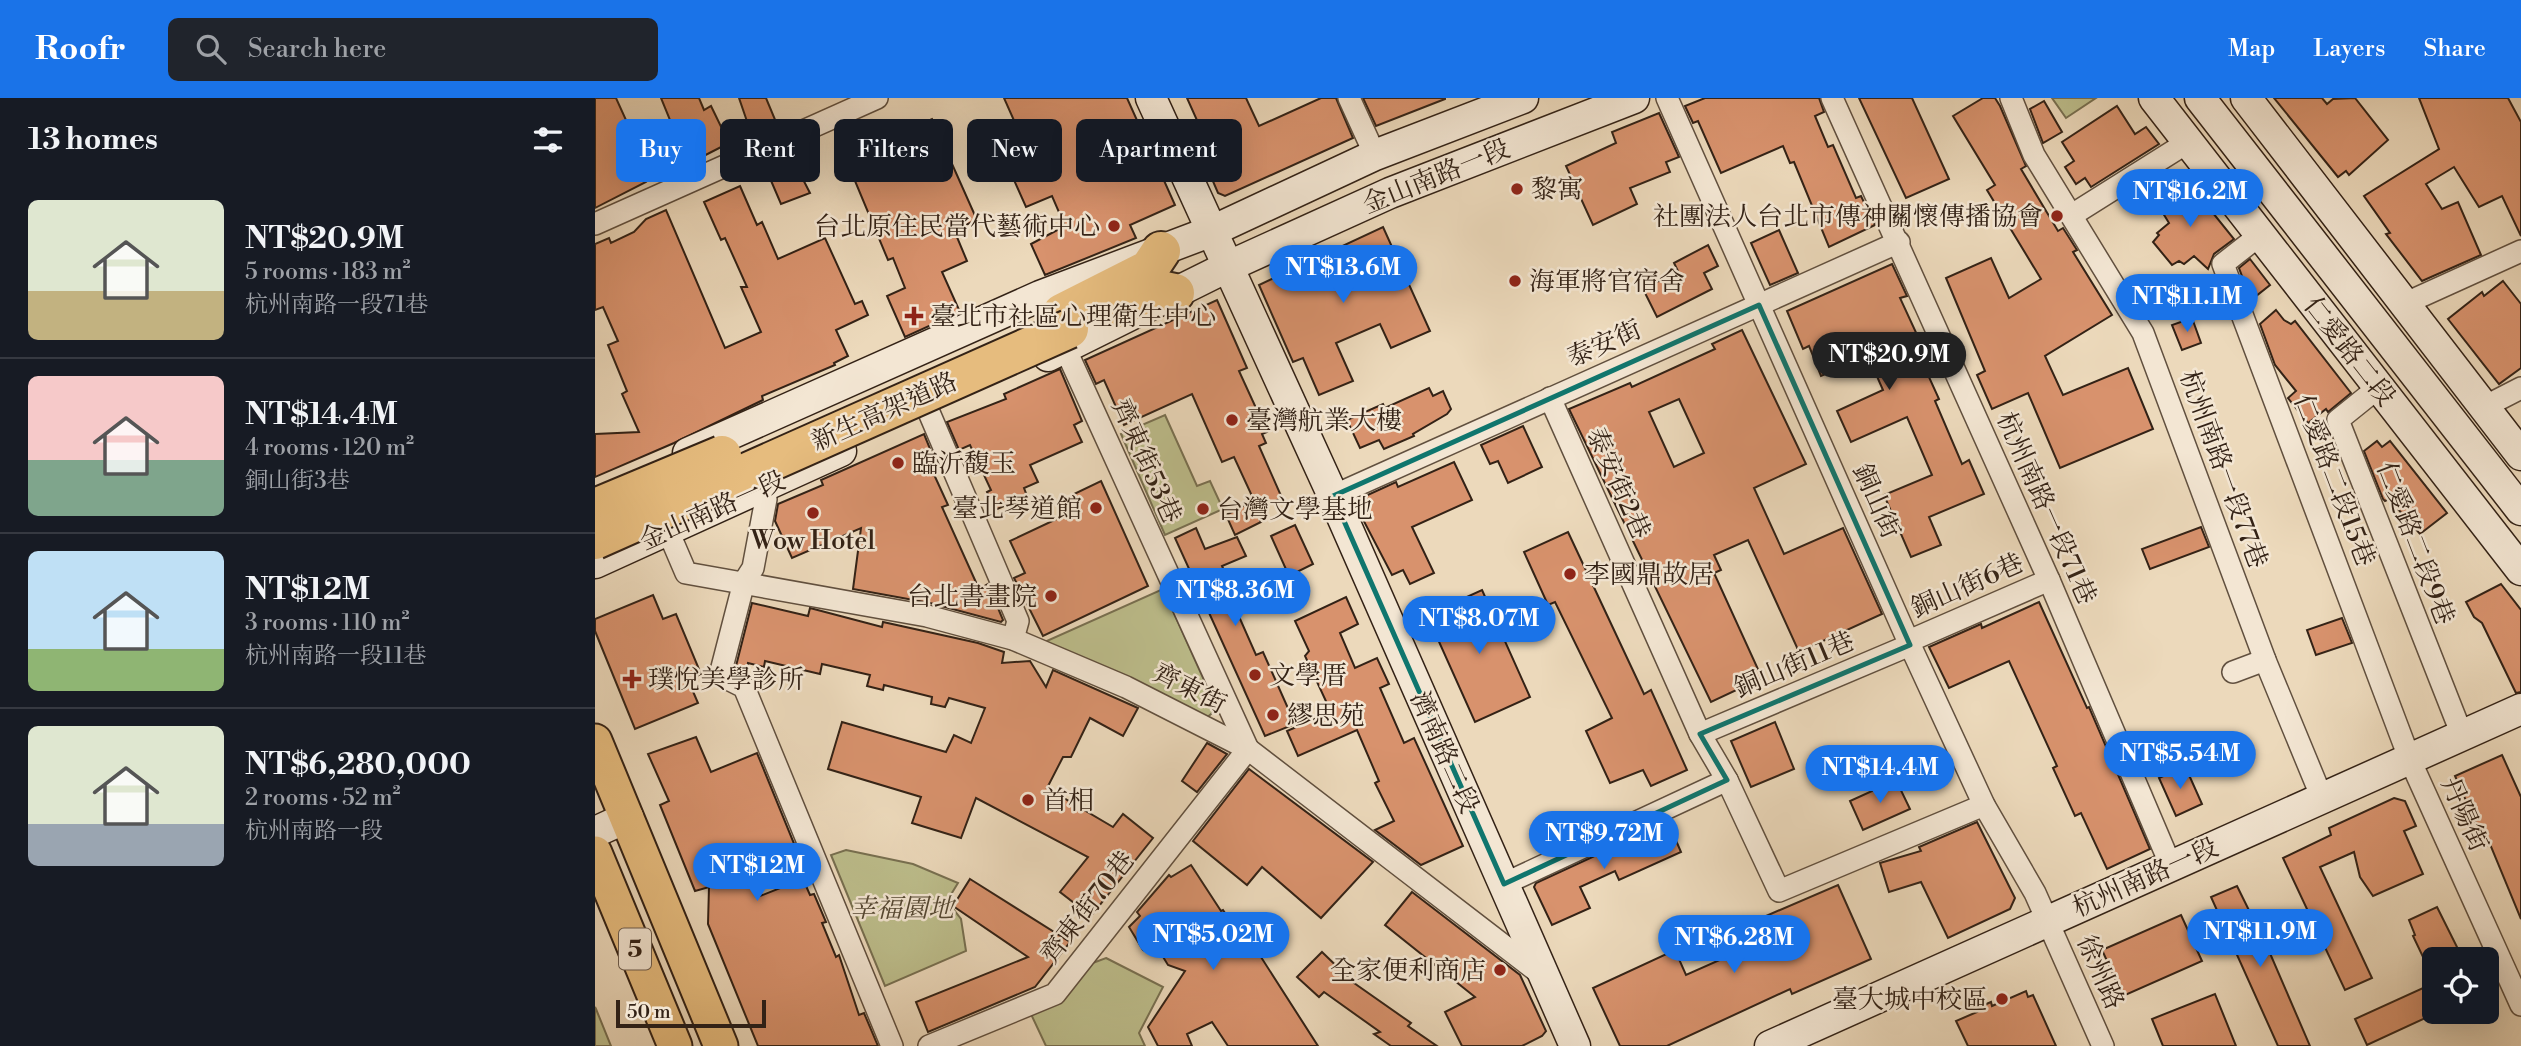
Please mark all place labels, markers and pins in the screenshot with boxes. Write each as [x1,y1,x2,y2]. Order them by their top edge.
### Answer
pin: NT$16.2M [2118,170,2262,229]
place label: 黎寓 [1531,174,1583,206]
marker: 黎寓 [1509,181,1525,197]
place label: 社團法人台北市傳神關懷傳播協會 [1653,201,2043,233]
marker: 社團法人台北市傳神關懷傳播協會 [2049,208,2065,224]
place label: 台北原住民當代藝術中心 [814,211,1100,243]
marker: 台北原住民當代藝術中心 [1106,218,1122,234]
pin: NT$13.6M [1271,246,1415,305]
place label: 海軍將官宿舍 [1529,266,1685,298]
marker: 海軍將官宿舍 [1507,273,1523,289]
pin: NT$11.1M [2115,274,2259,334]
place label: 臺北市社區心理衛生中心 [930,301,1216,333]
marker: 臺北市社區心理衛生中心 [904,306,924,326]
pin: NT$20.9M [1817,332,1961,392]
place label: 臺灣航業大樓 [1246,405,1402,437]
marker: 臺灣航業大樓 [1224,412,1240,428]
place label: 臨沂馥玉 [912,448,1016,480]
marker: 臨沂馥玉 [890,455,906,471]
place label: 臺北琴道館 [952,493,1082,525]
place label: 台灣文學基地 [1217,494,1373,526]
marker: 臺北琴道館 [1088,500,1104,516]
marker: 台灣文學基地 [1195,501,1211,517]
marker: Wow Hotel [805,505,821,521]
place label: Wow Hotel [750,525,875,557]
place label: 李國鼎故居 [1584,559,1714,591]
marker: 李國鼎故居 [1562,566,1578,582]
pin: NT$8.36M [1163,568,1307,628]
place label: 台北書畫院 [907,581,1037,613]
marker: 台北書畫院 [1043,588,1059,604]
pin: NT$8.07M [1407,596,1551,656]
place label: 文學厝 [1269,660,1347,692]
place label: 璞悅美學診所 [648,664,804,696]
marker: 文學厝 [1247,667,1263,683]
marker: 璞悅美學診所 [622,669,642,689]
place label: 繆思苑 [1287,700,1365,732]
marker: 繆思苑 [1265,707,1281,723]
pin: NT$5.54M [2108,732,2252,791]
pin: NT$14.4M [1808,746,1952,805]
place label: 首相 [1042,785,1094,817]
marker: 首相 [1020,792,1036,808]
pin: NT$9.72M [1532,812,1676,871]
pin: NT$12M [700,844,814,903]
pin: NT$11.9M [2188,910,2332,969]
pin: NT$5.02M [1141,912,1285,972]
pin: NT$6.28M [1662,916,1806,975]
place label: 全家便利商店 [1330,955,1486,987]
marker: 全家便利商店 [1492,962,1508,978]
place label: 臺大城中校區 [1832,984,1988,1016]
marker: 臺大城中校區 [1994,991,2010,1007]

